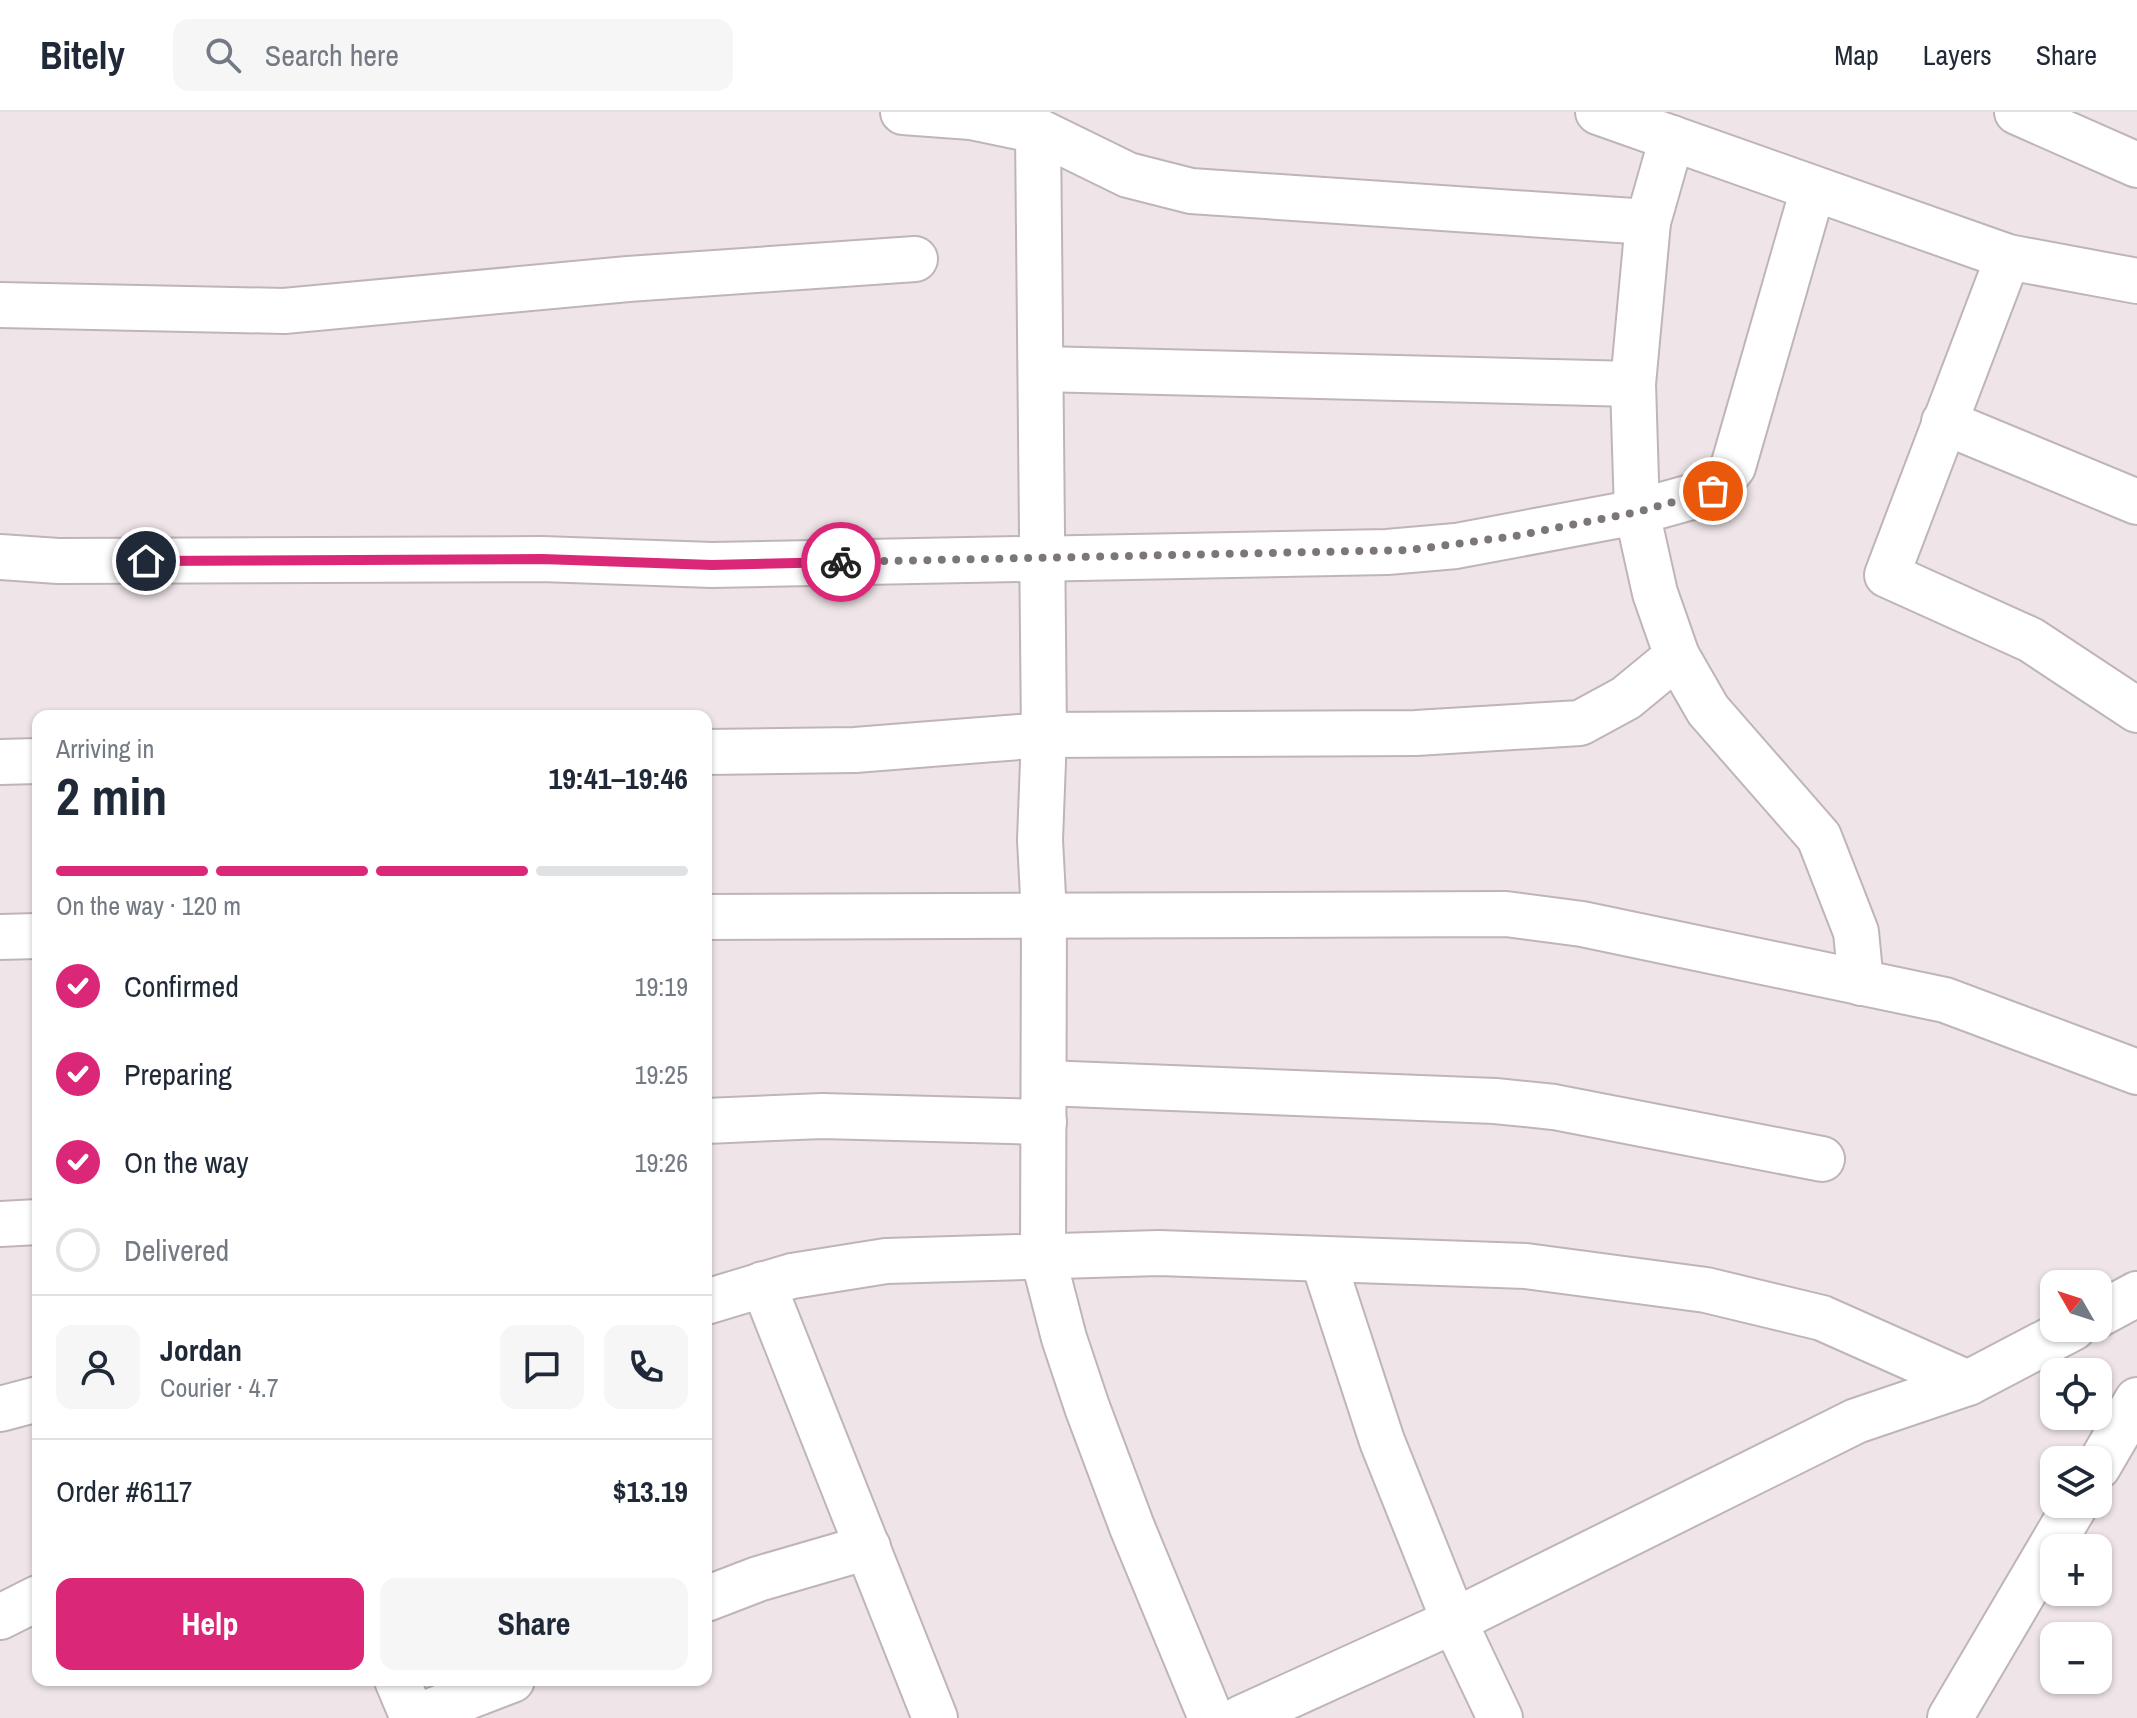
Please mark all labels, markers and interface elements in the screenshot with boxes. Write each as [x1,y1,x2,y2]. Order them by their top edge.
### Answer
search box [173,19,733,91]
text: Bitely [40,30,125,81]
icon: search [201,33,245,77]
text: Search here [265,35,399,75]
text: Map [1834,36,1879,74]
text: Layers [1923,36,1992,74]
text: Share [2036,36,2097,74]
pin [1679,457,1747,525]
icon: bag [1691,469,1735,513]
courier [801,522,881,602]
pin [112,527,180,595]
icon: home [124,539,168,583]
icon: bike [819,540,863,584]
text: Arriving in [56,731,154,766]
text: 19:41–19:46 [549,758,688,798]
text: 2 min [56,761,167,831]
text: On the way · 120 m [56,888,241,923]
icon: check [56,964,100,1008]
text: Confirmed [124,966,239,1006]
text: 19:19 [635,969,688,1004]
icon: check [56,1052,100,1096]
text: Preparing [124,1054,232,1094]
text: 19:25 [635,1057,688,1092]
icon: check [56,1140,100,1184]
text: On the way [124,1142,248,1182]
text: 19:26 [635,1145,688,1180]
text: Delivered [124,1230,229,1270]
north arrow [2040,1270,2112,1342]
map controls [2040,1270,2112,1694]
button: person [56,1325,140,1409]
button: chat [500,1325,584,1409]
button: phone [604,1325,688,1409]
text: Jordan [160,1330,242,1370]
button: locate [2040,1358,2112,1430]
text: Courier · 4.7 [160,1370,279,1405]
button: layers [2040,1446,2112,1518]
text: Order #6117 [56,1471,192,1511]
text: $13.19 [613,1471,688,1511]
button: + [2040,1534,2112,1606]
button: Help [56,1578,364,1670]
button: Share [380,1578,688,1670]
button: − [2040,1622,2112,1694]

